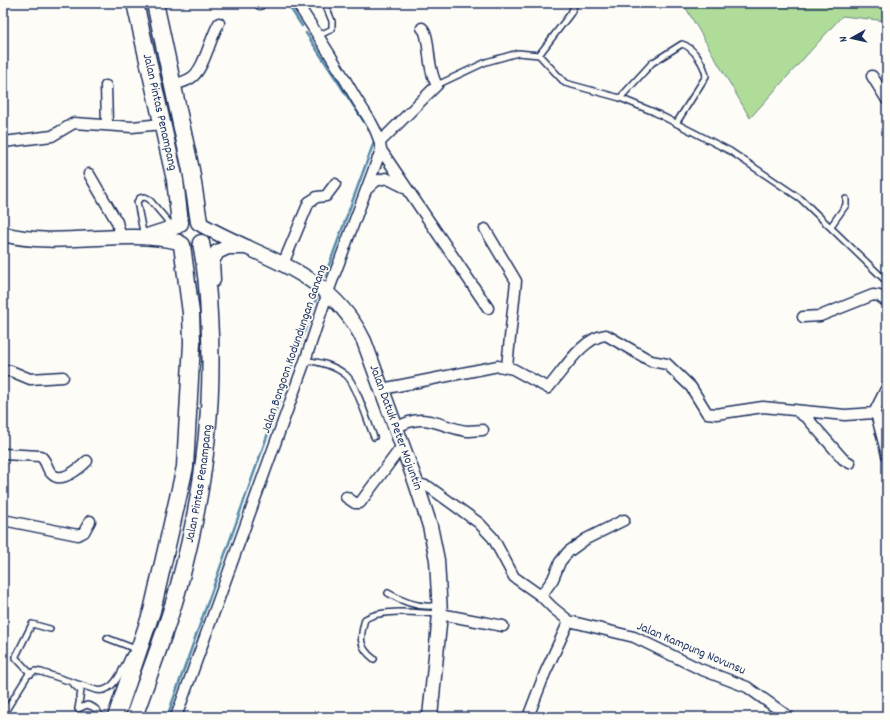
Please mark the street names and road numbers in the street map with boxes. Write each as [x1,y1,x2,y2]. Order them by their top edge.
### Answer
street label: Jalan Pintas Penampang [137,52,182,173]
street label: Jalan Bongoon Kodundungan Ganang [257,262,333,436]
street label: Jalan Datuk Peter Mojuntin [364,362,427,493]
street label: Jalan Pintas Penampang [180,424,217,545]
street label: Jalan Kampung Novunsu [634,617,748,681]

